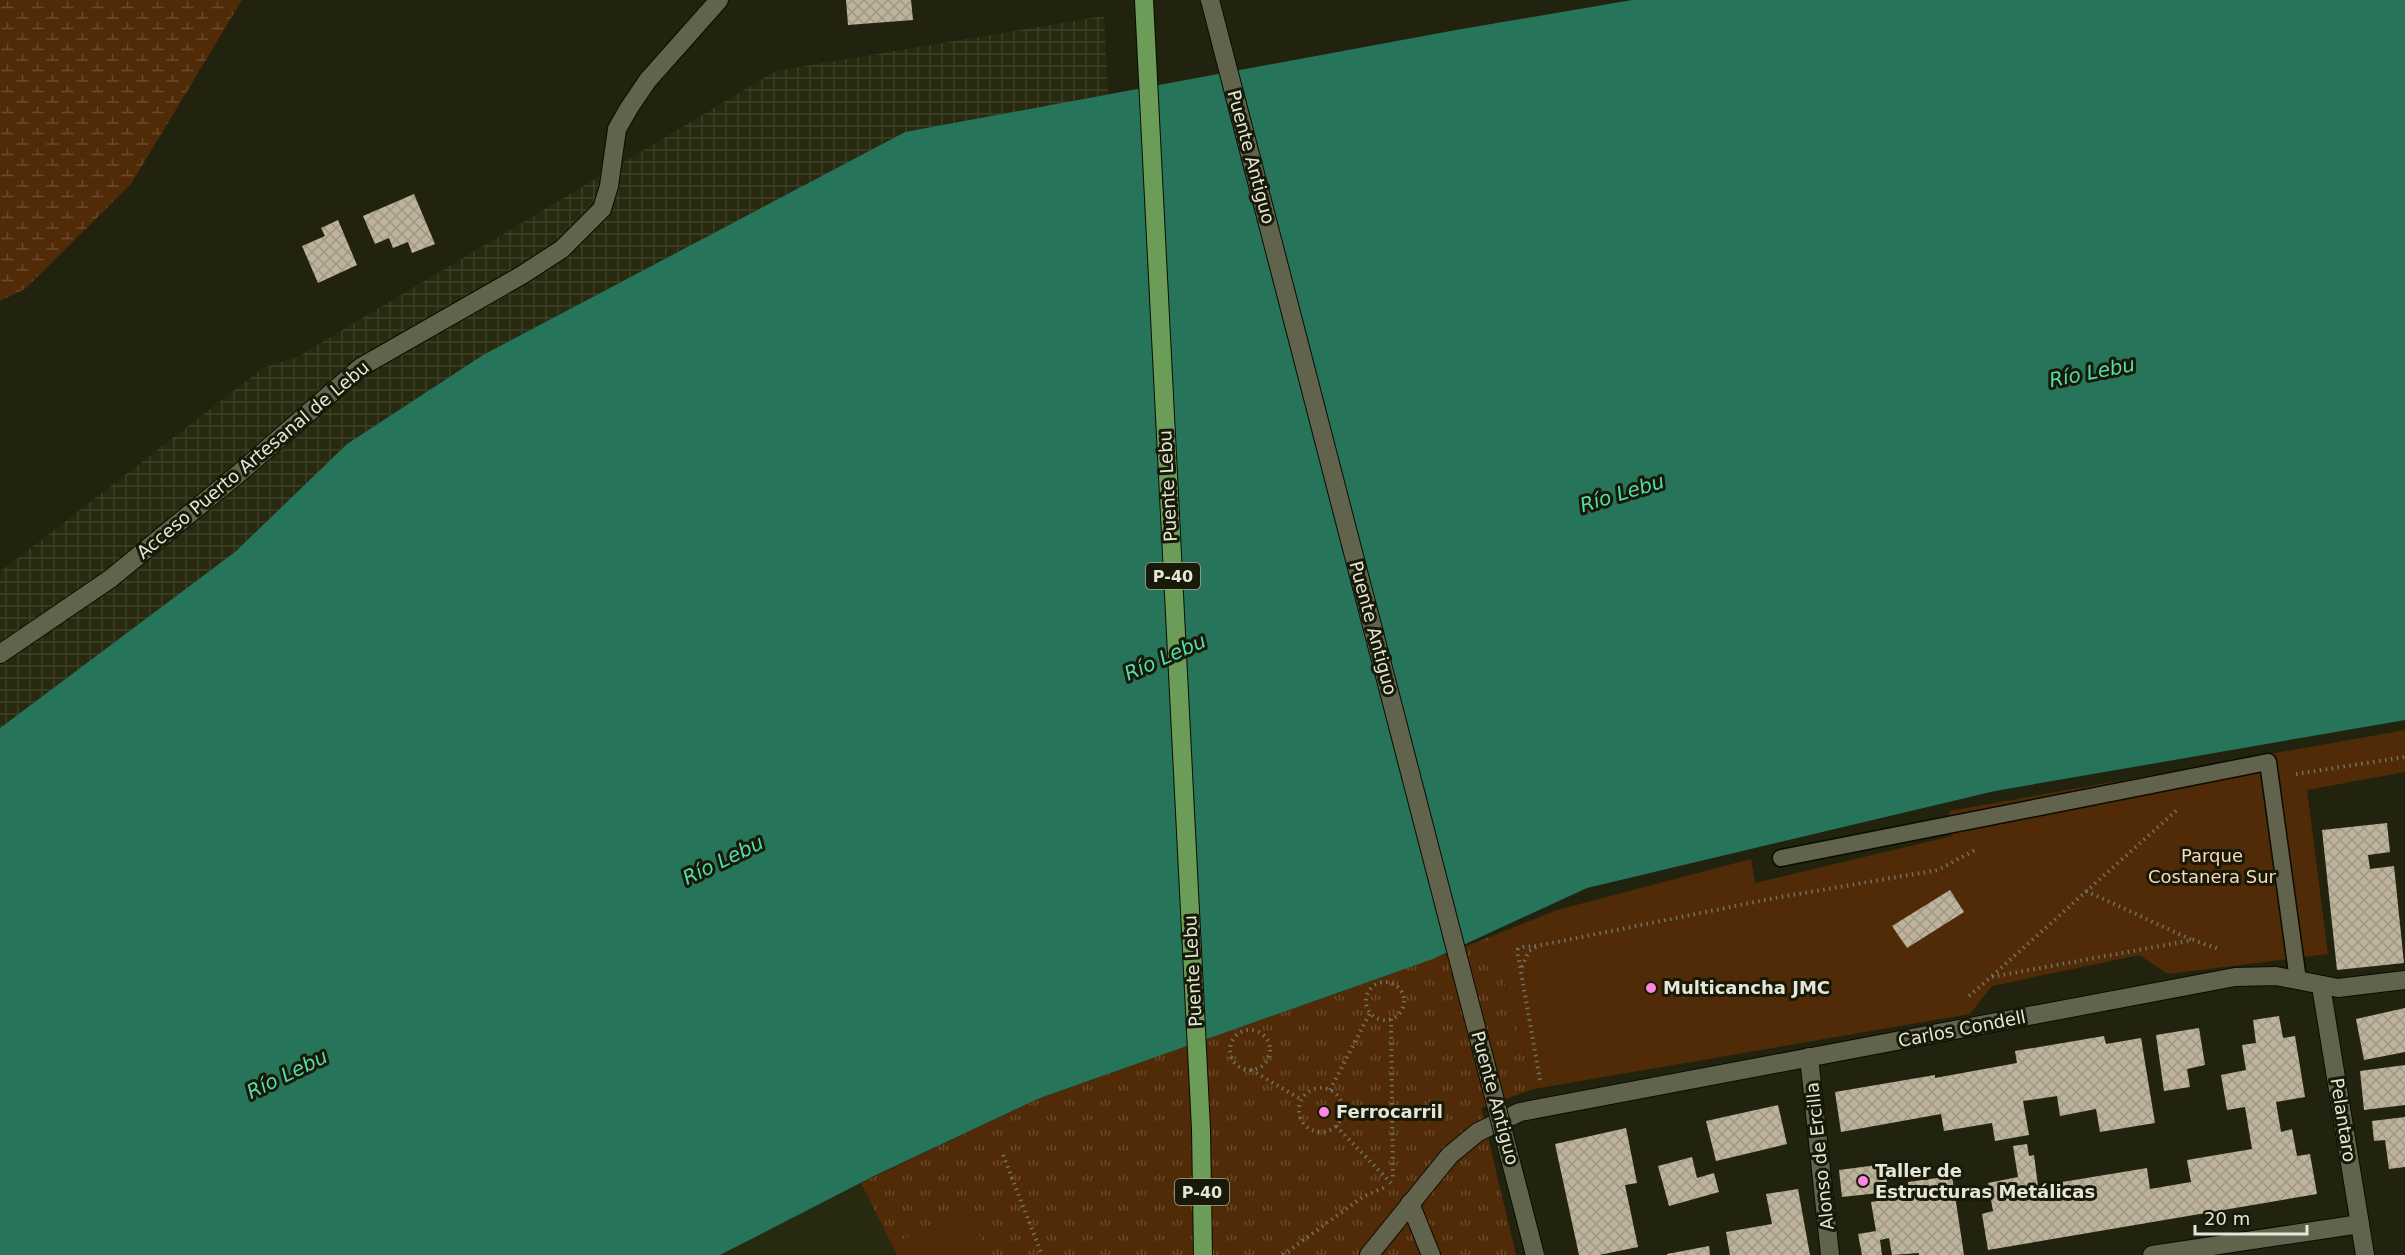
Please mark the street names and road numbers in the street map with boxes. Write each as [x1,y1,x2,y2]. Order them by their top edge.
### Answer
street label: Puente Antiguo [1223,88,1279,226]
street label: Acceso Puerto Artesanal de Lebu [132,356,373,563]
street label: Puente Lebu [1154,430,1181,542]
street label: Puente Antiguo [1345,559,1401,697]
road number: P-40 [1146,563,1200,589]
street label: Puente Lebu [1179,915,1206,1027]
street label: Carlos Condell [1896,1006,2028,1051]
street label: Puente Antiguo [1467,1029,1523,1167]
street label: Pelantaro [2326,1076,2361,1163]
street label: Alonso de Ercilla [1801,1081,1838,1231]
road number: P-40 [1175,1179,1229,1205]

